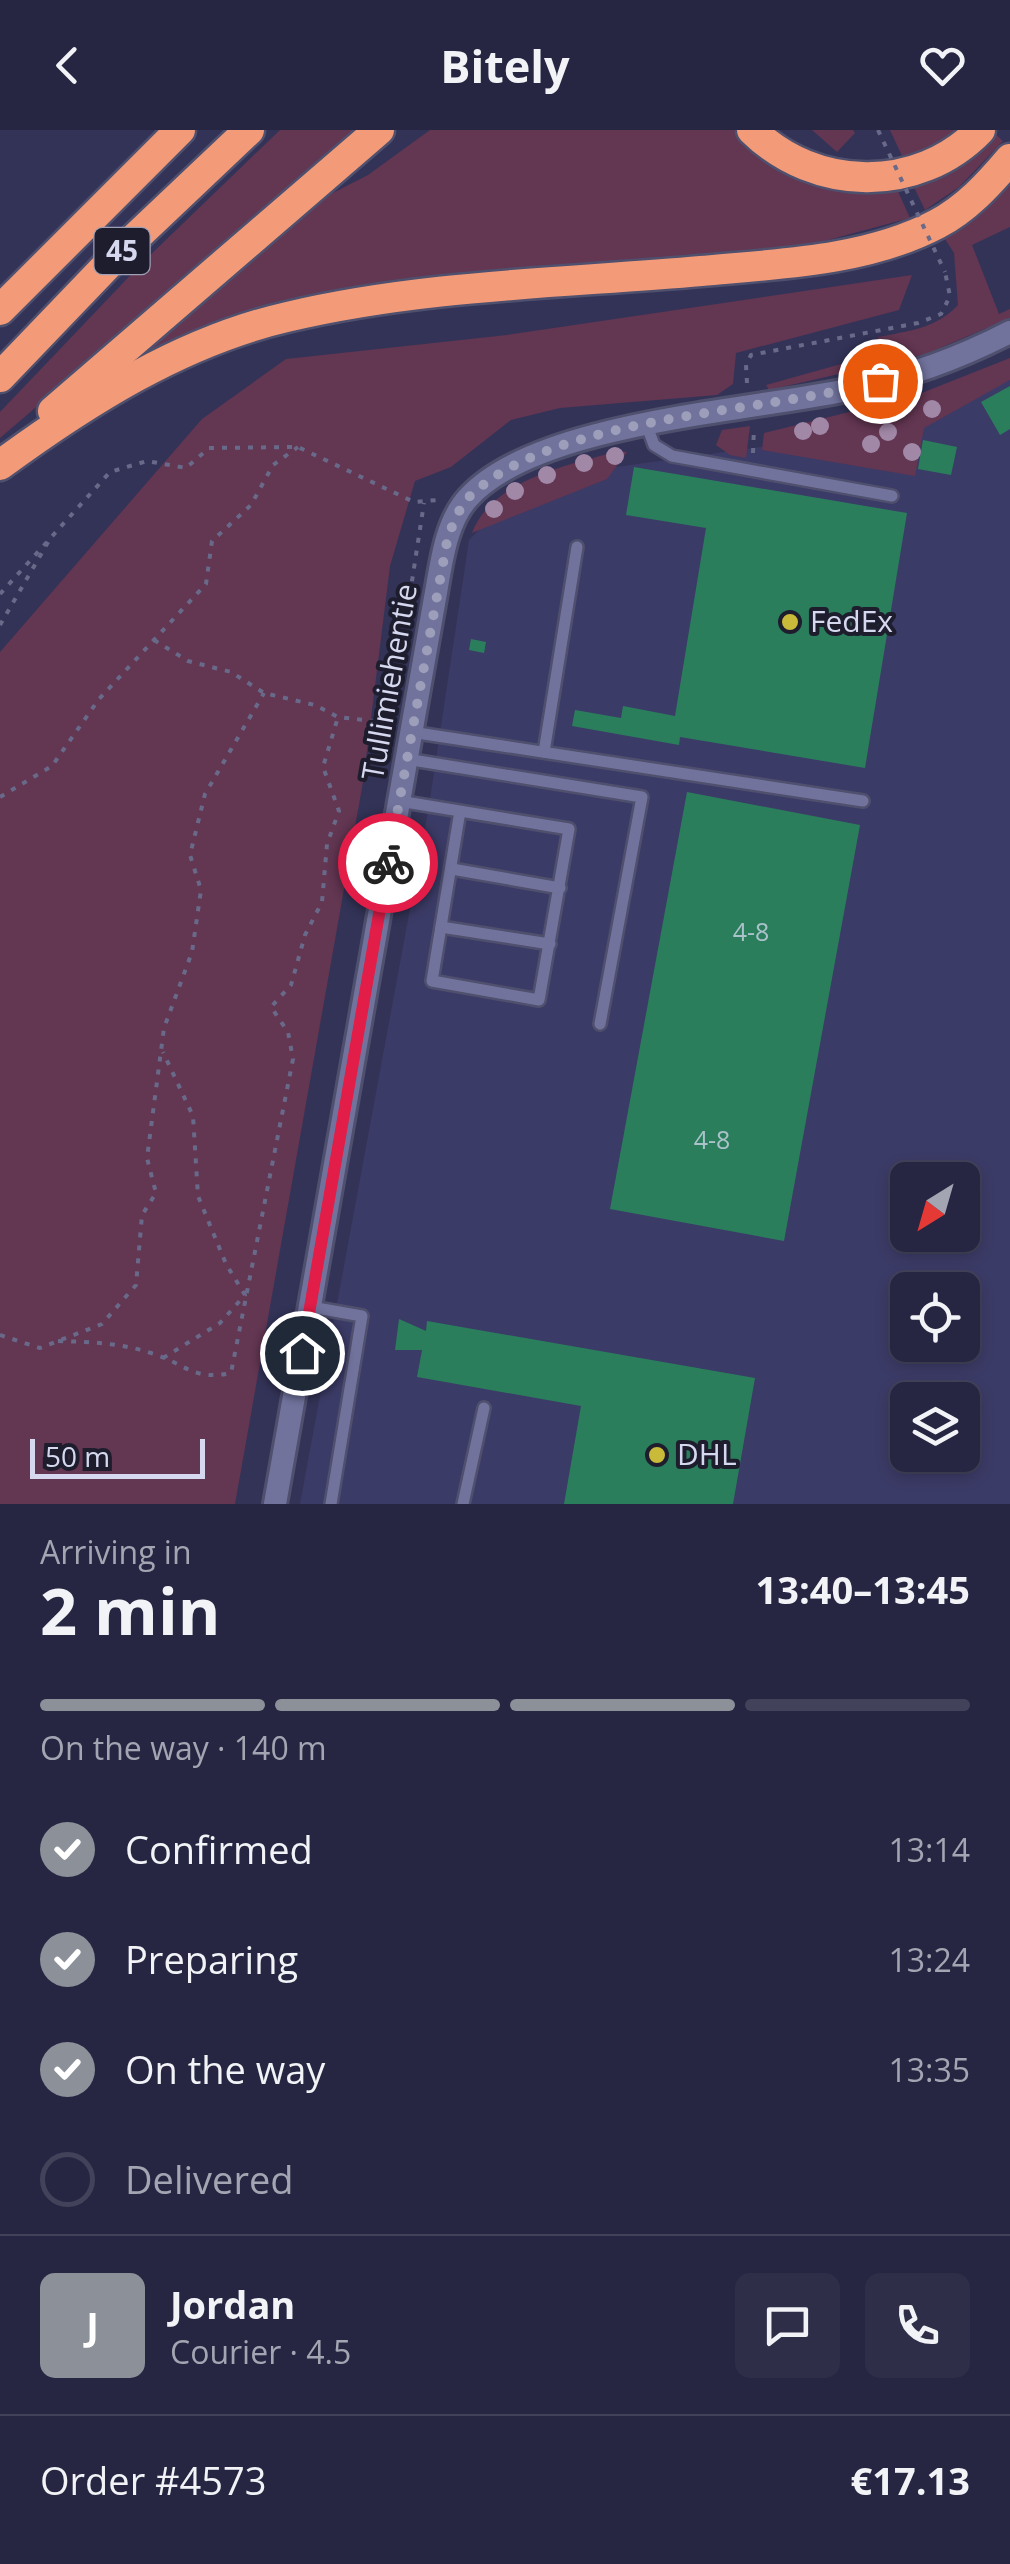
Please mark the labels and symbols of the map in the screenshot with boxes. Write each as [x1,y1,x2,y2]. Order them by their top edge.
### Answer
road number: 45 [94,228,150,274]
pin [838,339,923,424]
street label: Tullimiehentie [351,580,426,783]
place label: FedEx [810,600,893,641]
marker: FedEx [779,611,801,633]
courier [338,813,438,913]
house number: 4-8 [733,914,769,948]
house number: 4-8 [694,1122,730,1156]
north arrow [890,1162,980,1252]
pin [260,1311,345,1396]
place label: DHL [677,1433,737,1474]
scale bar [30,1434,205,1478]
marker: DHL [646,1444,668,1466]

